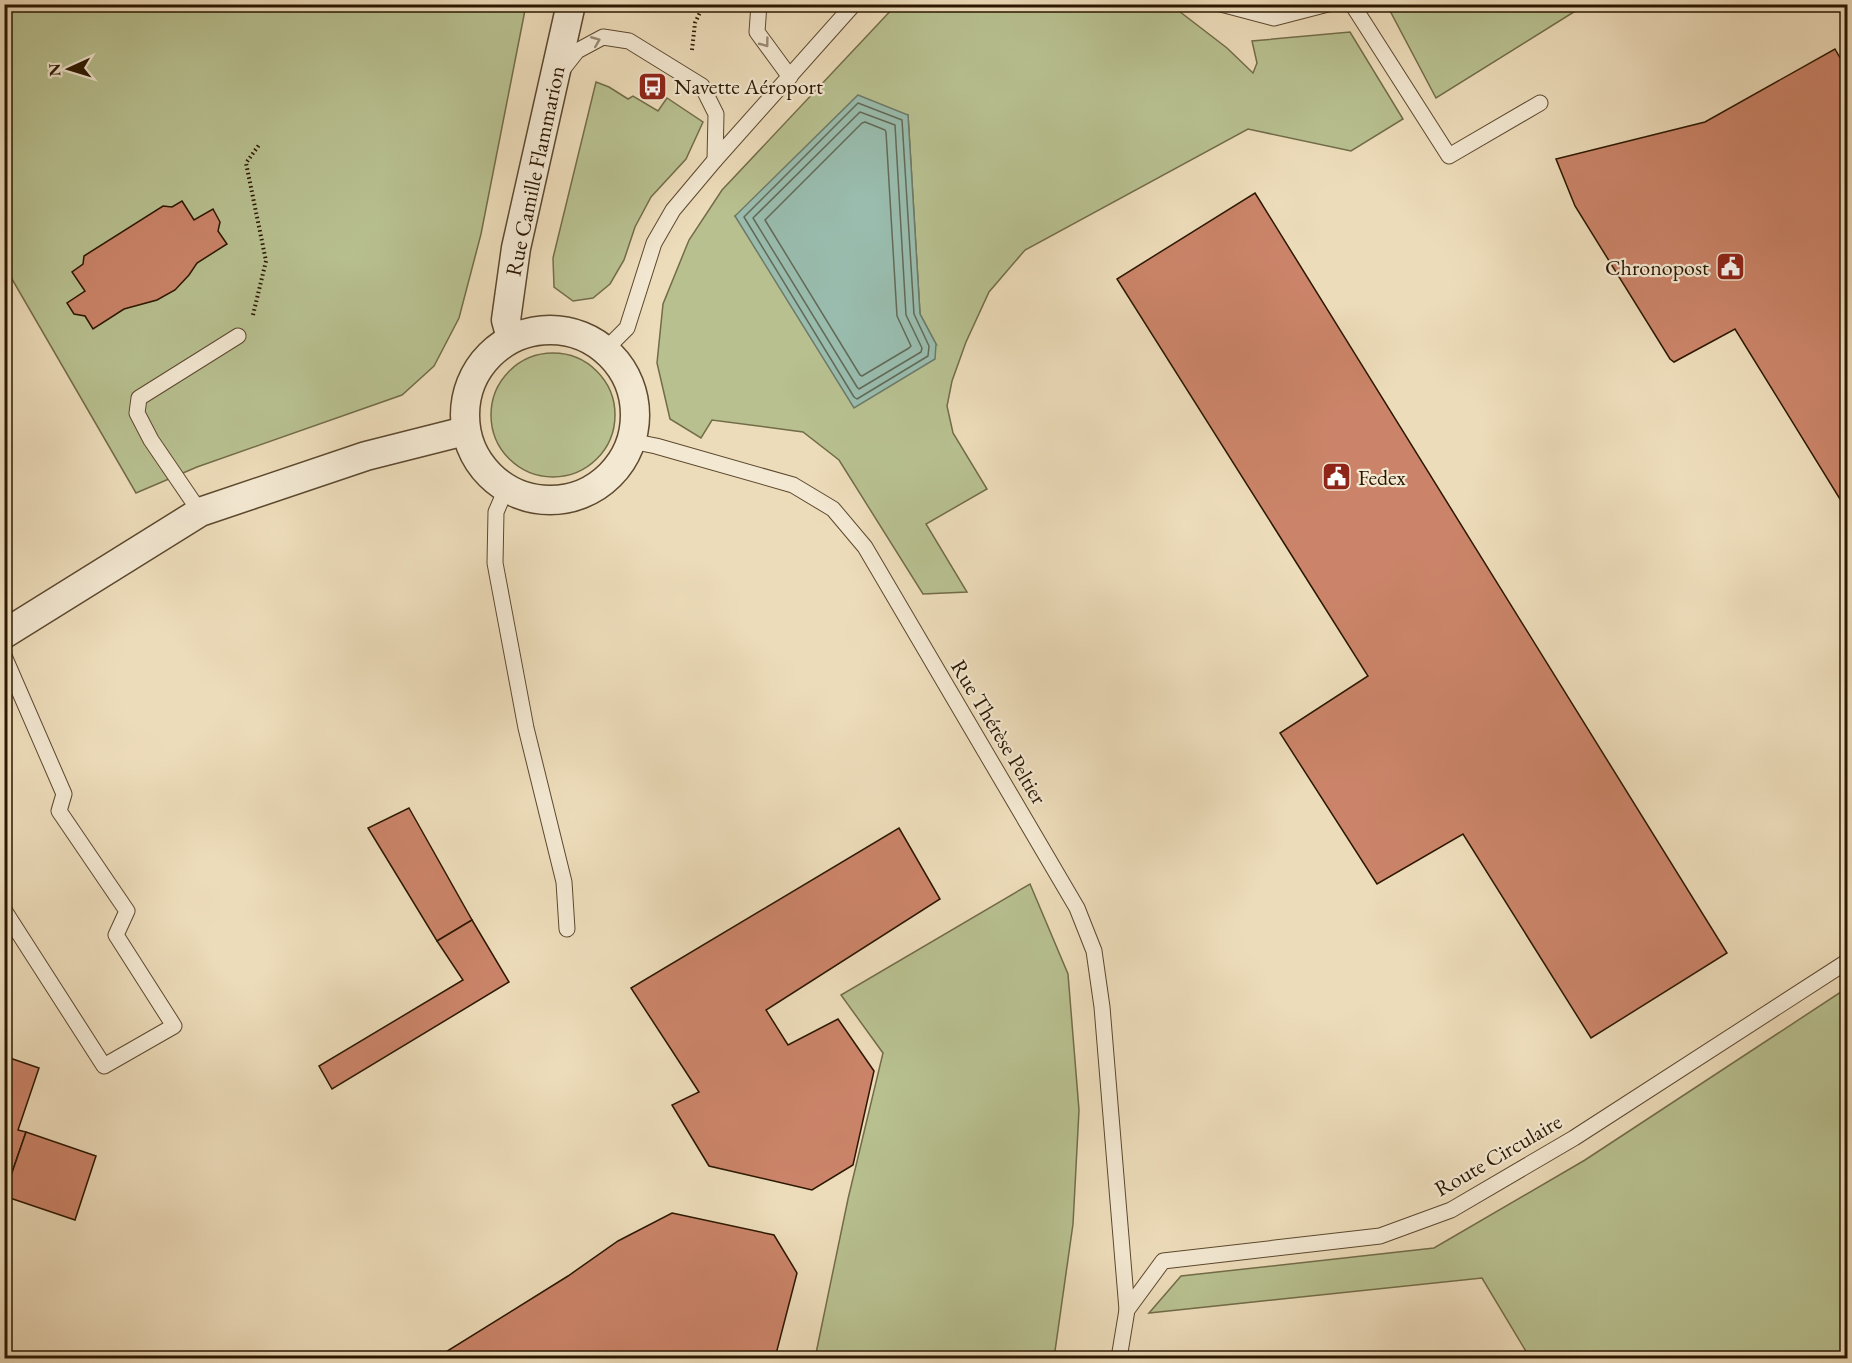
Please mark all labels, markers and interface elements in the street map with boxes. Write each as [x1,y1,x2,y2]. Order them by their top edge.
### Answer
one-way arrow [590,36,601,48]
one-way arrow [758,37,769,48]
north arrow [39,39,99,99]
text: N [44,63,65,77]
street label: Rue Camille Flammarion [499,63,572,279]
bus stop icon: Navette Aéroport [637,70,669,102]
place label: Navette Aéroport [674,72,823,101]
public building icon: Chronopost [1714,251,1746,283]
place label: Chronopost [1605,253,1709,282]
public building icon: Fedex [1321,461,1353,493]
place label: Fedex [1358,463,1406,492]
street label: Rue Thérèse Peltier [944,654,1054,810]
street label: Route Circulaire [1429,1107,1567,1203]

